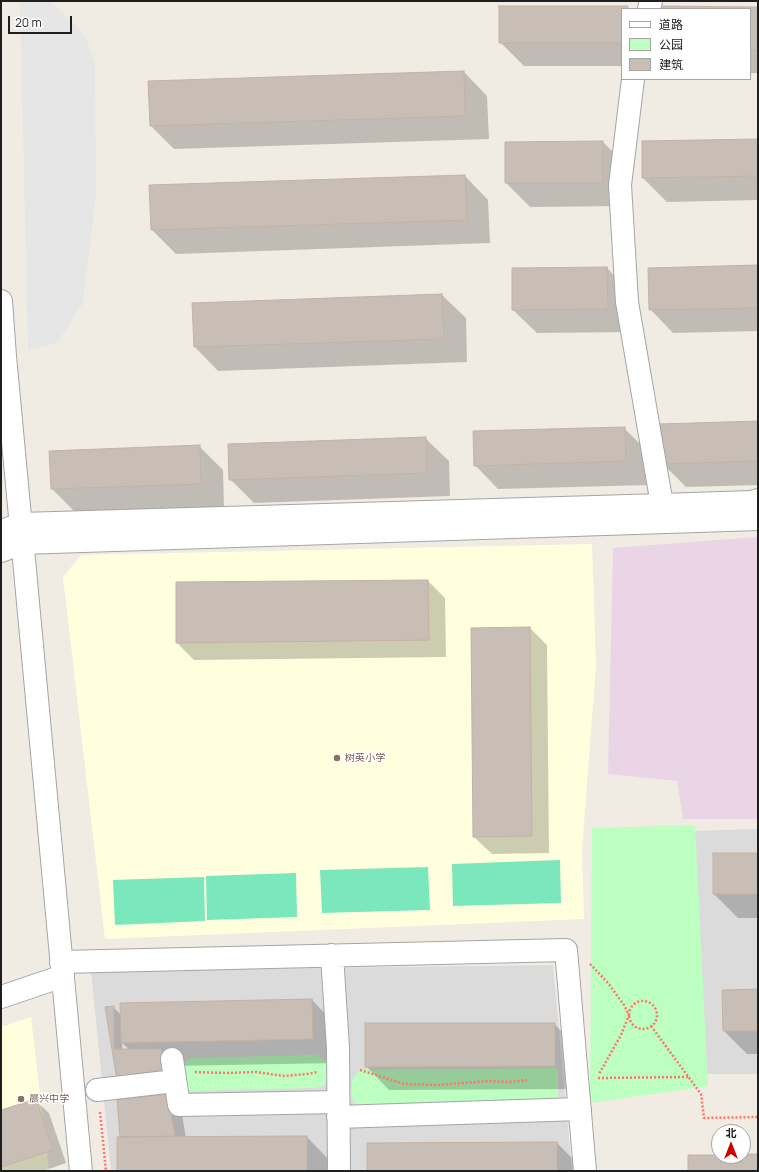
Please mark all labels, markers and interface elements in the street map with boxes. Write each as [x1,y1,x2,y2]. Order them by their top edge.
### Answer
scale bar [10,8,74,34]
legend [621,8,751,80]
text: 20 m [15,14,42,31]
text: 道路 [659,16,683,33]
text: 公园 [659,36,683,53]
text: 建筑 [659,56,683,73]
place label: 树英小学 [345,752,385,764]
marker: 树英小学 [332,753,342,763]
place label: 晨兴中学 [29,1093,69,1105]
marker: 晨兴中学 [16,1094,26,1104]
north arrow [711,1124,751,1164]
text: 北 [726,1125,737,1140]

